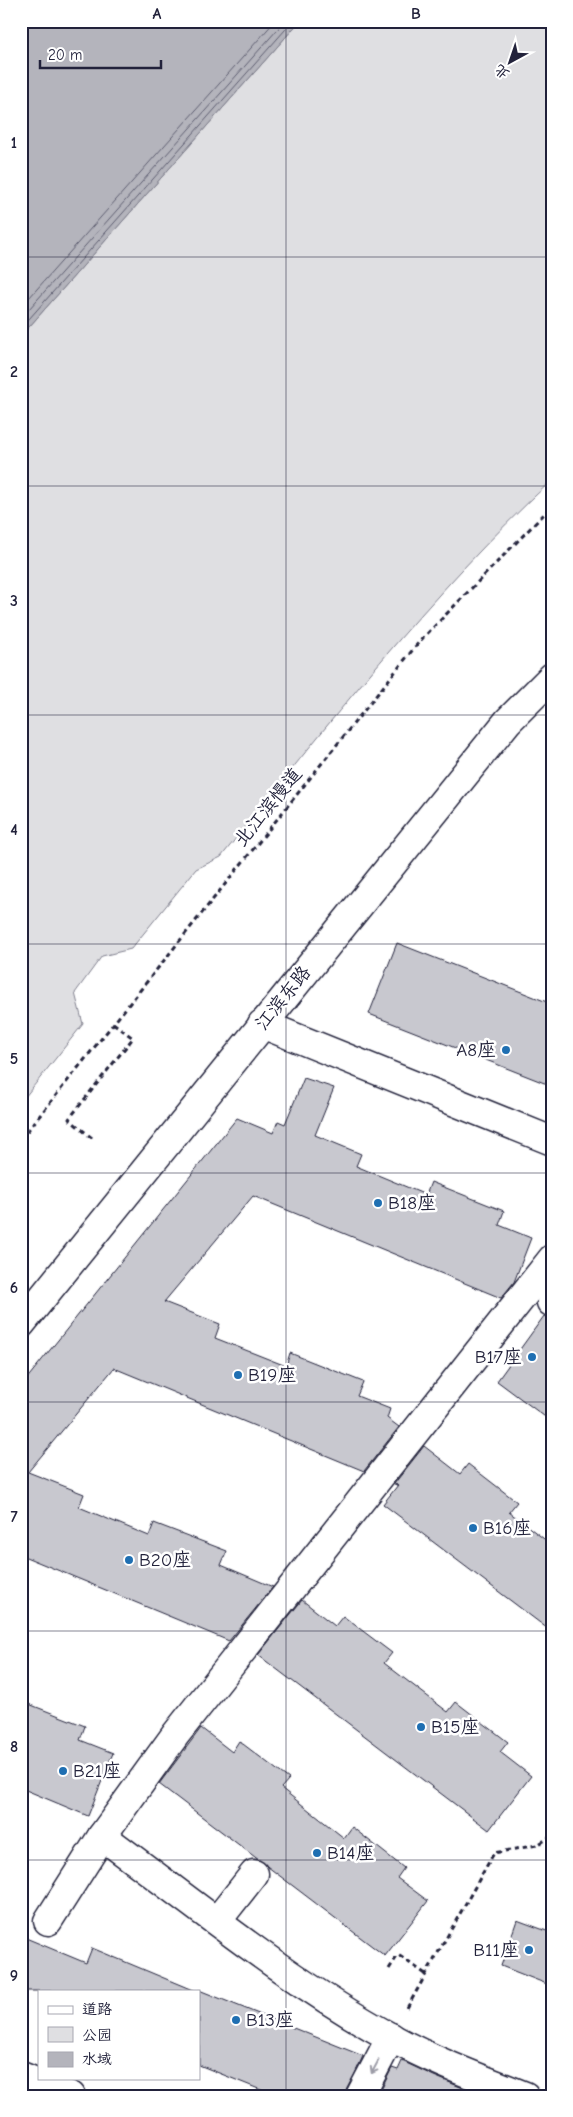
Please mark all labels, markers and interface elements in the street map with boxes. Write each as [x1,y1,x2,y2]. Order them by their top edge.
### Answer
text: A [153,5,162,23]
text: B [411,5,421,23]
scale bar [40,38,161,70]
north arrow [486,38,536,88]
text: 20 m [48,46,82,64]
text: 北 [491,61,513,83]
text: 1 [11,134,17,152]
text: 2 [10,363,18,381]
text: 3 [10,592,18,610]
street label: 北江滨慢道 [230,763,306,851]
text: 4 [10,821,18,839]
street label: 江滨东路 [251,962,315,1034]
place label: A8座 [456,1039,496,1061]
marker: A8座 [500,1044,512,1056]
text: 5 [10,1050,18,1068]
place label: B18座 [388,1192,436,1214]
marker: B18座 [372,1197,384,1209]
text: 6 [10,1279,18,1297]
place label: B17座 [475,1346,522,1368]
marker: B17座 [526,1351,538,1363]
place label: B19座 [248,1364,296,1386]
marker: B19座 [232,1369,244,1381]
text: 7 [10,1508,18,1526]
place label: B16座 [483,1517,532,1539]
marker: B16座 [467,1522,479,1534]
place label: B20座 [139,1549,191,1571]
marker: B20座 [123,1554,135,1566]
place label: B15座 [431,1716,480,1738]
marker: B15座 [415,1721,427,1733]
text: 8 [10,1738,18,1756]
place label: B21座 [73,1760,121,1782]
marker: B21座 [57,1765,69,1777]
place label: B14座 [327,1842,374,1864]
marker: B14座 [311,1847,323,1859]
place label: B11座 [473,1939,519,1961]
marker: B11座 [523,1944,535,1956]
text: 9 [10,1967,18,1985]
legend [38,1990,200,2080]
text: 道路 [82,2000,112,2018]
place label: B13座 [246,2009,294,2031]
marker: B13座 [230,2014,242,2026]
text: 公园 [82,2026,112,2044]
text: 水域 [82,2050,112,2068]
one-way arrow [370,2059,380,2074]

